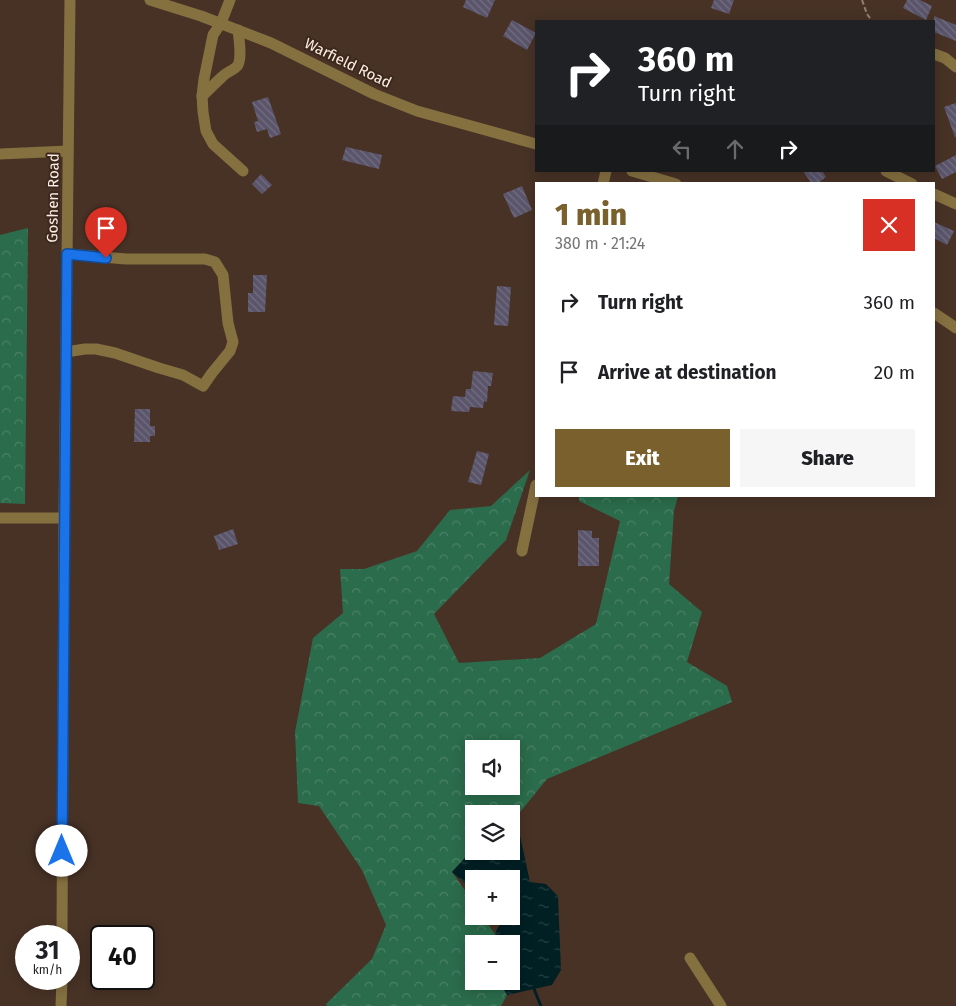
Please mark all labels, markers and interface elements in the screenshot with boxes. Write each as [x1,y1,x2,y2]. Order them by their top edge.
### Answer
street label: Warfield Road [302,34,394,92]
text: 360 m [638,38,734,80]
icon: right [555,40,620,105]
text: Turn right [638,80,735,107]
icon: left [668,135,696,163]
icon: ahead [721,135,749,163]
icon: right [774,135,802,163]
street label: Goshen Road [43,153,63,243]
text: 1 min [555,197,627,233]
button: close [863,199,915,251]
pin [85,207,127,258]
icon: arrive [92,214,120,242]
text: 380 m · 21:24 [555,234,645,253]
icon: right [555,288,583,316]
text: Turn right [598,291,683,314]
text: 360 m [863,291,915,314]
icon: arrive [555,358,583,386]
text: Arrive at destination [598,361,777,384]
text: 20 m [874,361,915,384]
button: Exit [555,429,730,487]
button: Share [740,429,915,487]
map controls [465,740,520,990]
button: sound [465,740,520,795]
button: layers [465,805,520,860]
position arrow [35,824,87,876]
button: + [465,870,520,925]
speed limit sign: 40 [90,925,155,990]
button: − [465,935,520,990]
text: 31 [35,936,60,966]
text: km/h [33,963,62,977]

